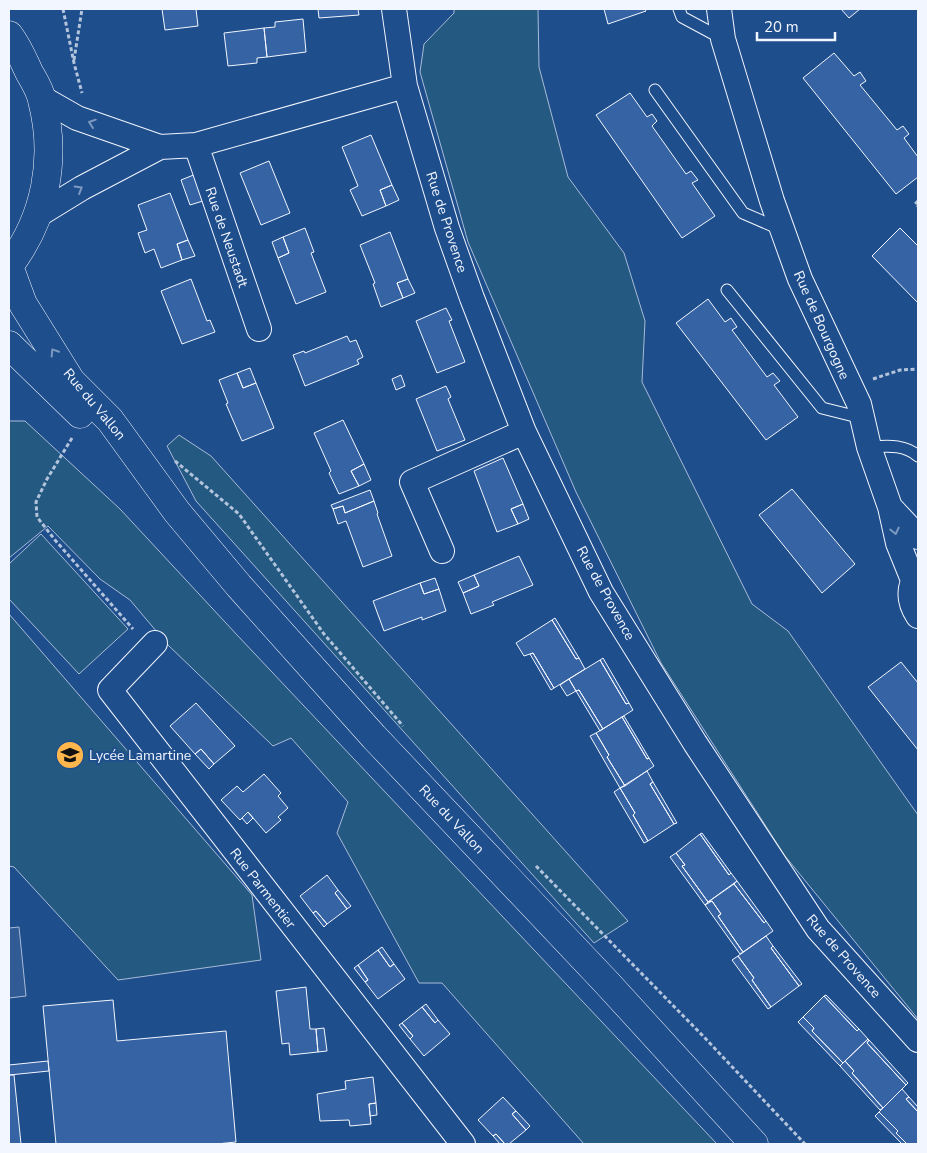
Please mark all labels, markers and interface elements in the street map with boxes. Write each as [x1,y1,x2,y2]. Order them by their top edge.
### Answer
scale bar [757,10,834,42]
text: 20 m [764,17,799,37]
one-way arrow [88,119,97,129]
street label: Rue de Provence [421,169,472,275]
street label: Rue de Neustadt [200,184,253,290]
one-way arrow [74,186,83,196]
street label: Rue de Bourgogne [789,268,854,383]
one-way arrow [50,348,60,357]
street label: Rue du Vallon [59,364,130,444]
one-way arrow [889,526,900,535]
street label: Rue de Provence [572,543,639,644]
school or university icon: Lycée Lamartine [55,740,85,770]
place label: Lycée Lamartine [89,746,191,765]
street label: Rue du Vallon [415,781,489,858]
street label: Rue Parmentier [225,844,300,932]
street label: Rue de Provence [802,910,885,1002]

